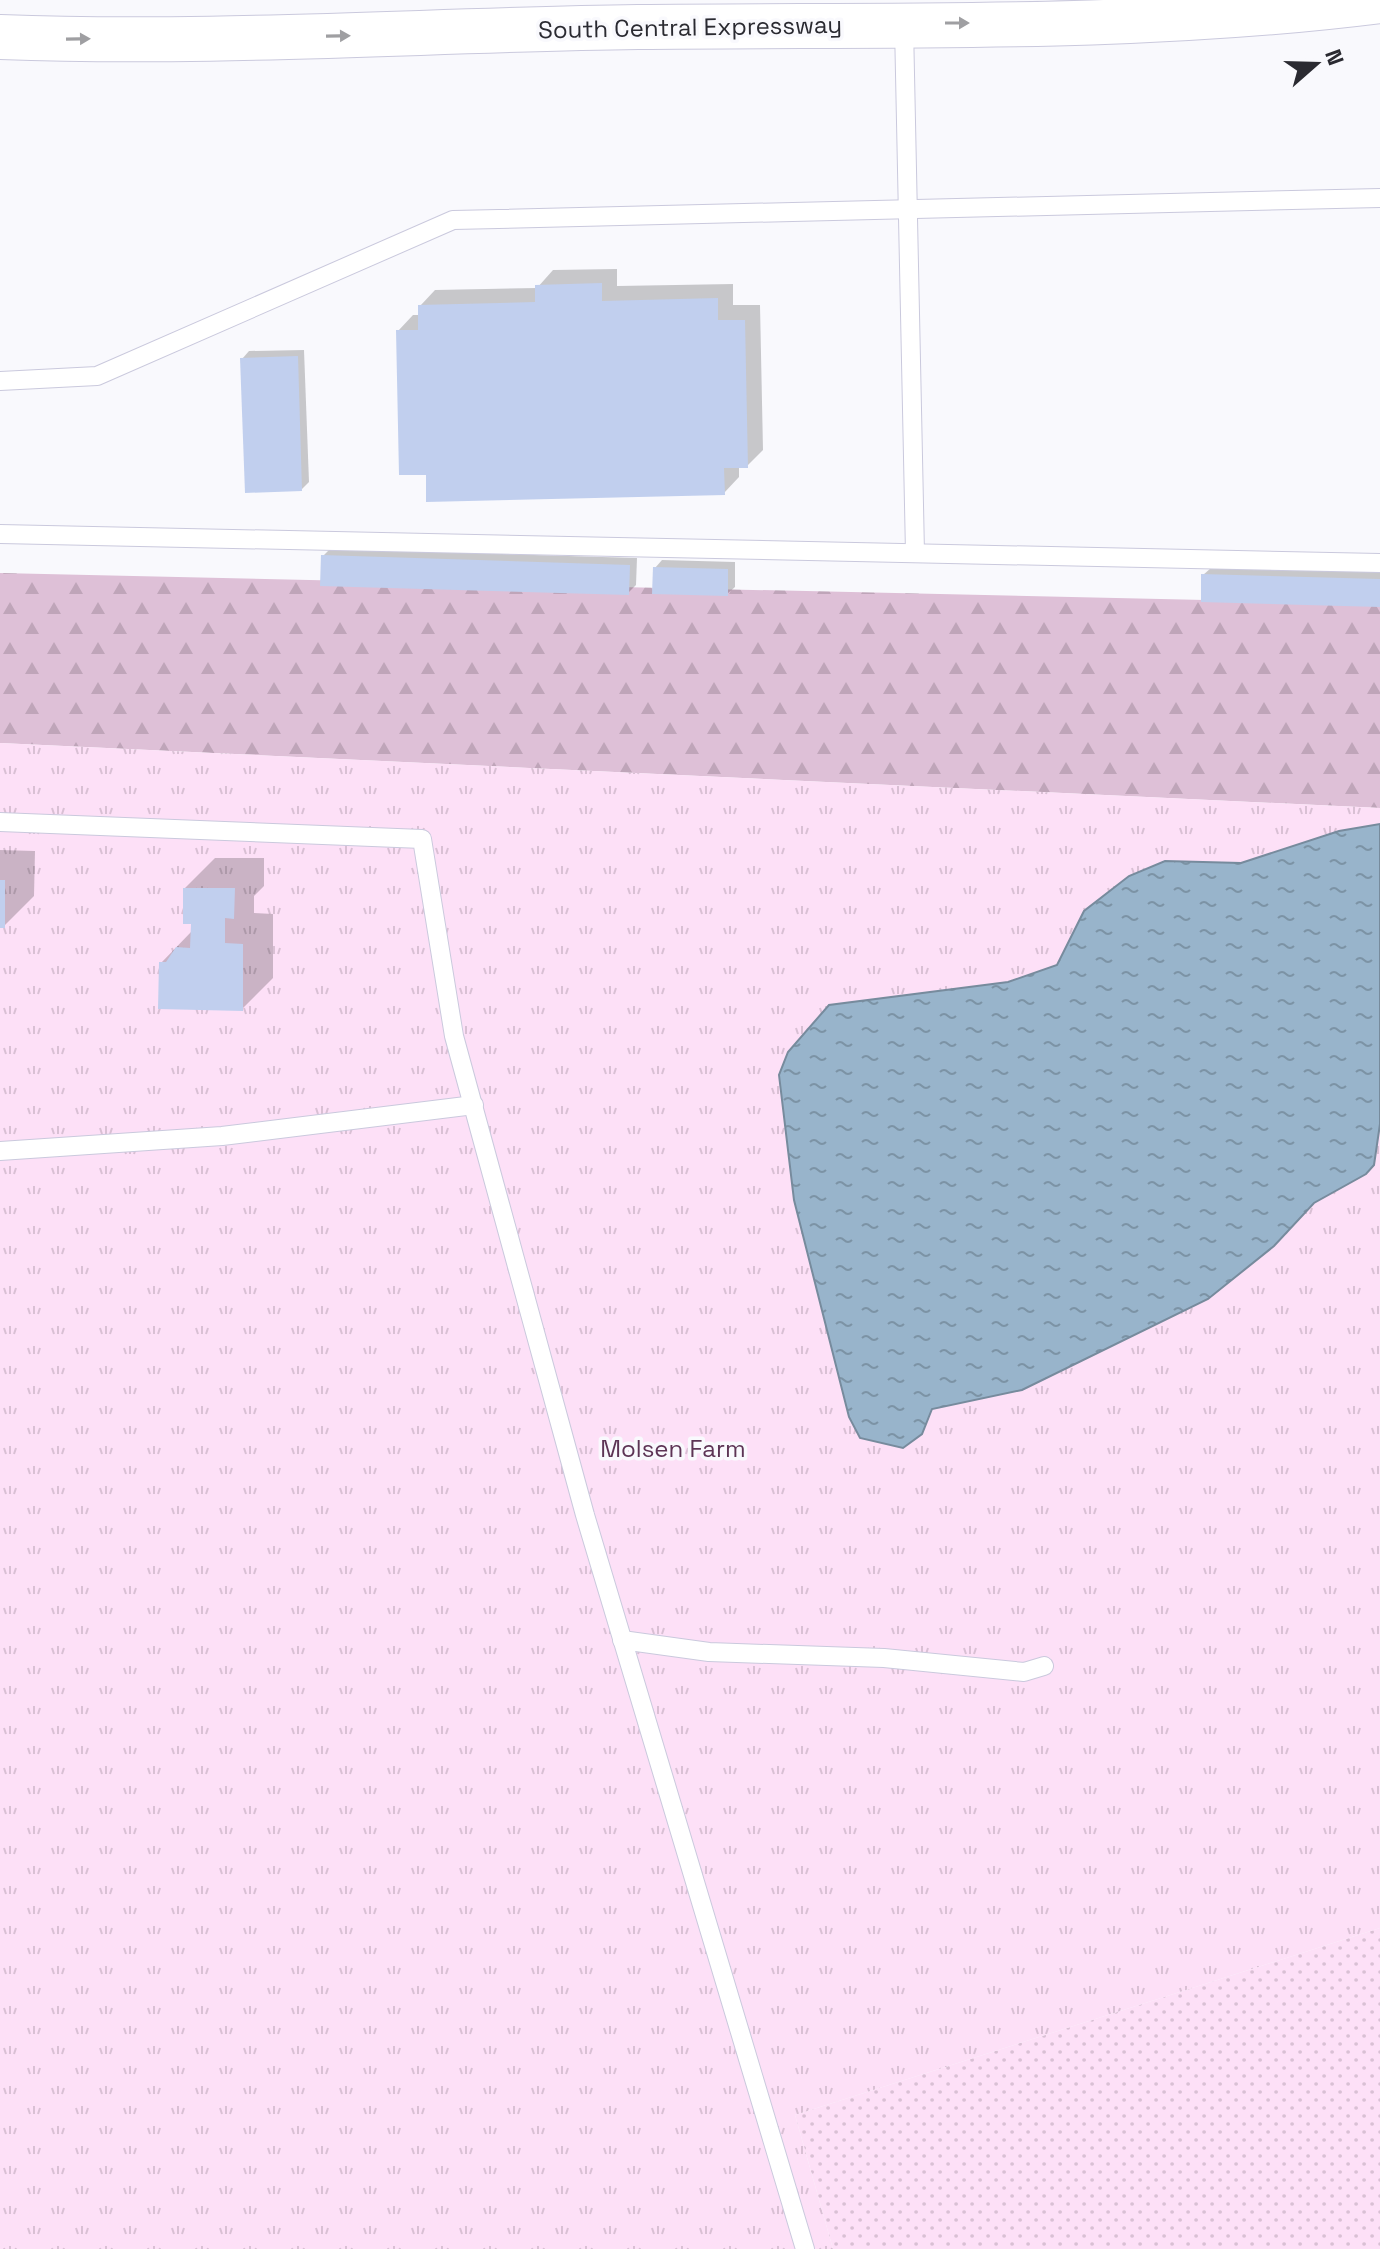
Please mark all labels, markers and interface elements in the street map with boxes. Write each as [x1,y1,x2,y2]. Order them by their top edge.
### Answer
street label: South Central Expressway [538,9,842,45]
one-way arrow [945,17,970,29]
north arrow [1276,24,1356,104]
one-way arrow [326,29,351,42]
one-way arrow [66,33,91,45]
text: N [1319,45,1350,69]
park label: Molsen Farm [600,1433,746,1464]

